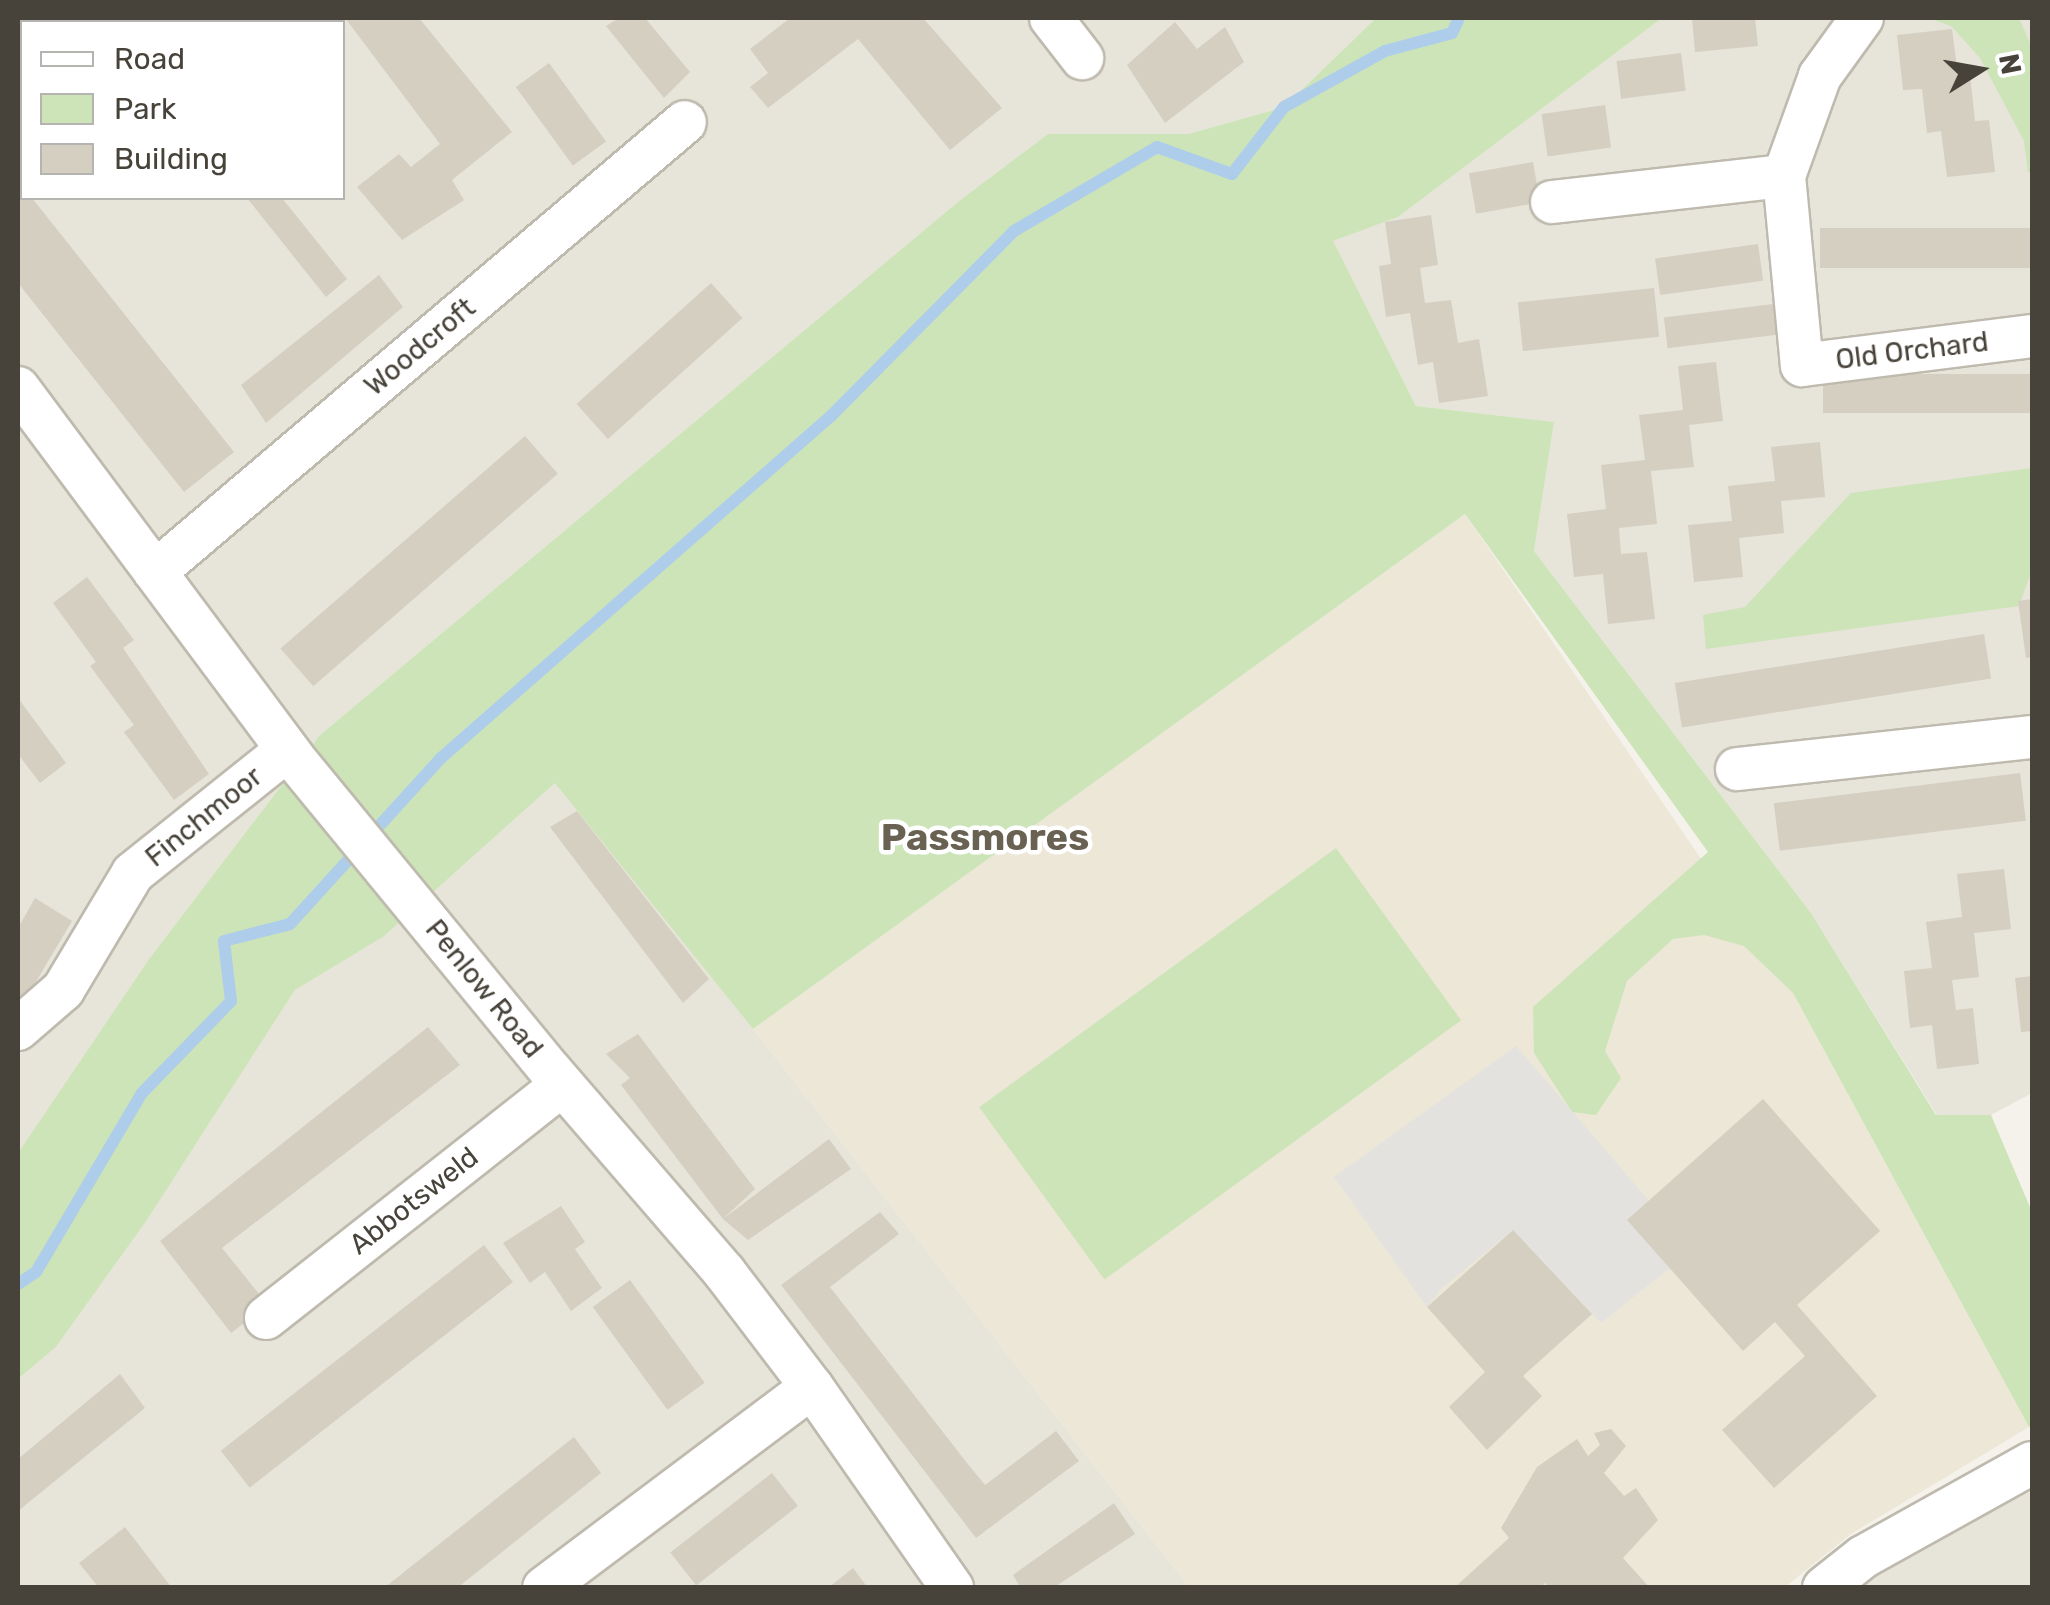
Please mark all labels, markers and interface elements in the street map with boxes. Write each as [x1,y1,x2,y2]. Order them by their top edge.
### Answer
legend [20,20,345,200]
north arrow [1930,20,2030,120]
text: Road [114,41,185,77]
text: N [1992,51,2028,77]
text: Park [114,91,176,127]
text: Building [114,141,228,177]
street label: Woodcroft [358,291,482,403]
street label: Old Orchard [1834,325,1990,377]
street label: Finchmoor [139,760,269,874]
district label: Passmores [881,815,1089,861]
street label: Penlow Road [418,913,550,1065]
street label: Abbotsweld [343,1140,485,1262]

